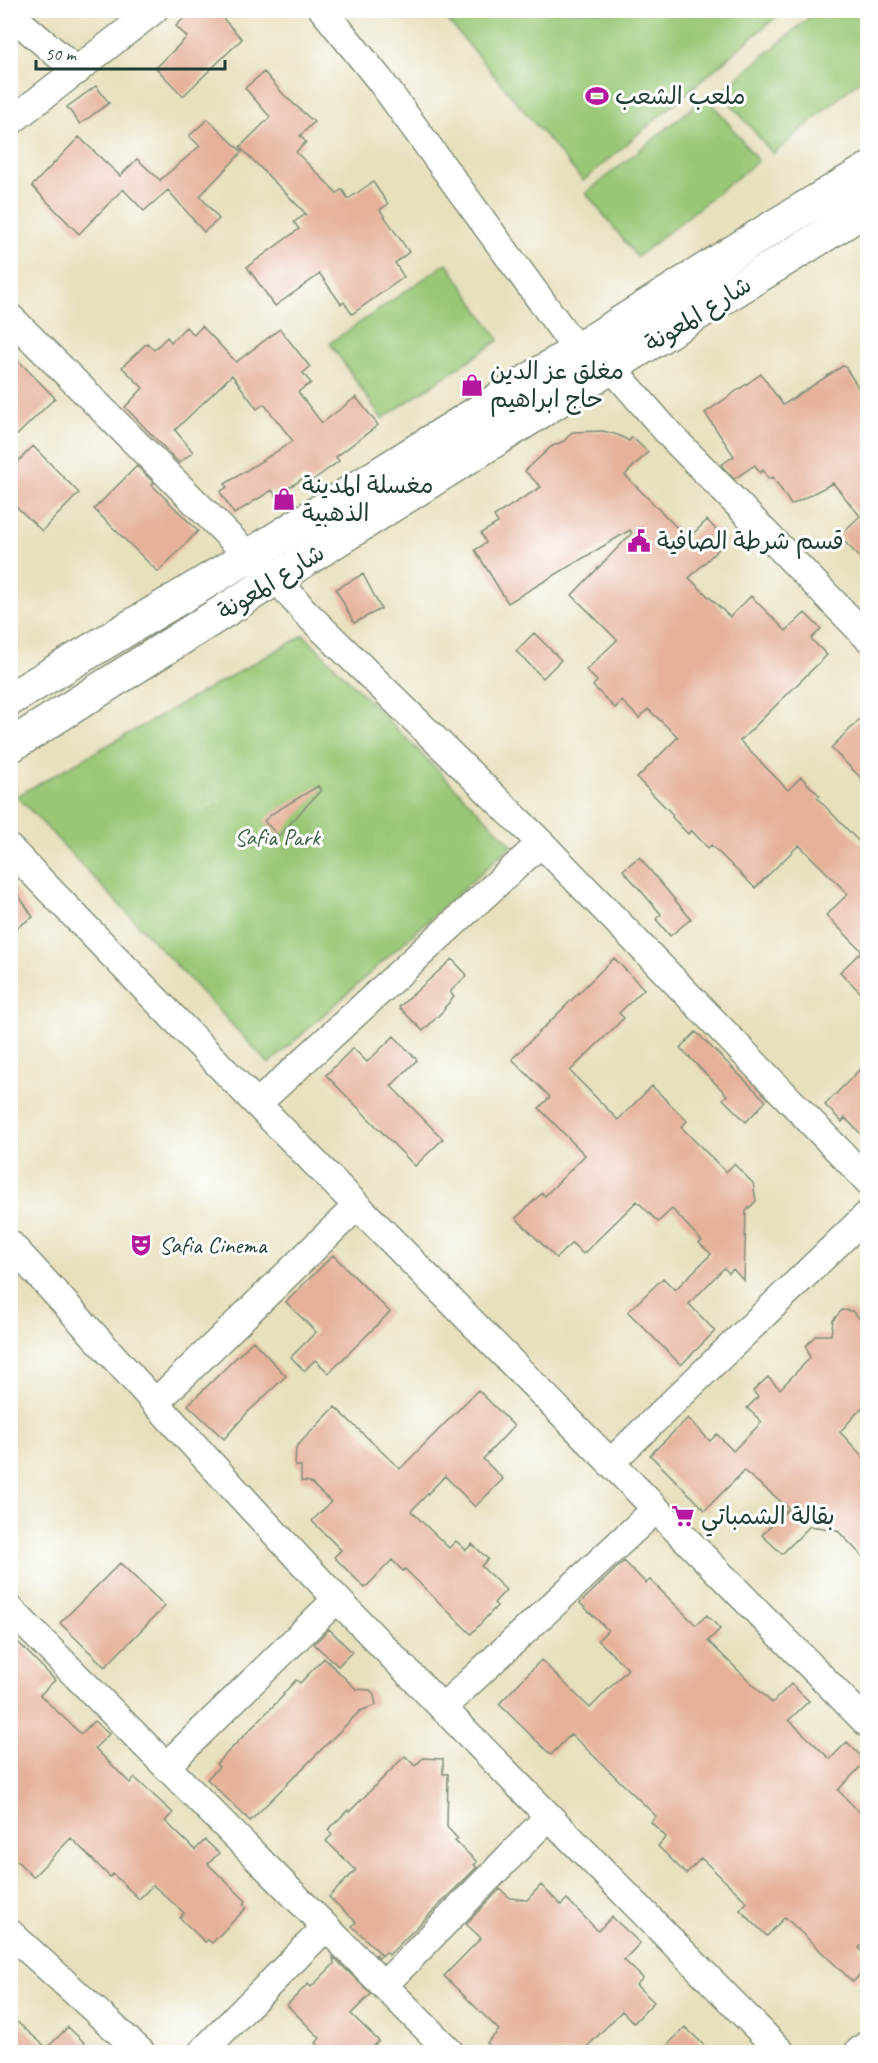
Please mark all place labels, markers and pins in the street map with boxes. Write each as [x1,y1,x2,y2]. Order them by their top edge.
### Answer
place label: ملعب الشعب [615,81,746,111]
sports icon: ملعب الشعب [584,83,610,109]
place label: مغلق عز الدين حاج ابراهيم [490,356,624,417]
shop icon: مغلق عز الدين حاج ابراهيم [459,372,485,398]
place label: مغسلة المدينة الذهبية [302,470,434,528]
shop icon: مغسلة المدينة الذهبية [271,486,297,512]
place label: قسم شرطة الصافية [657,526,844,559]
public building icon: قسم شرطة الصافية [626,528,652,554]
place label: Safia Cinema [159,1230,268,1260]
theatre icon: Safia Cinema [128,1232,154,1258]
place label: بقالة الشمباتي [701,1501,835,1537]
supermarket icon: بقالة الشمباتي [670,1503,696,1529]

